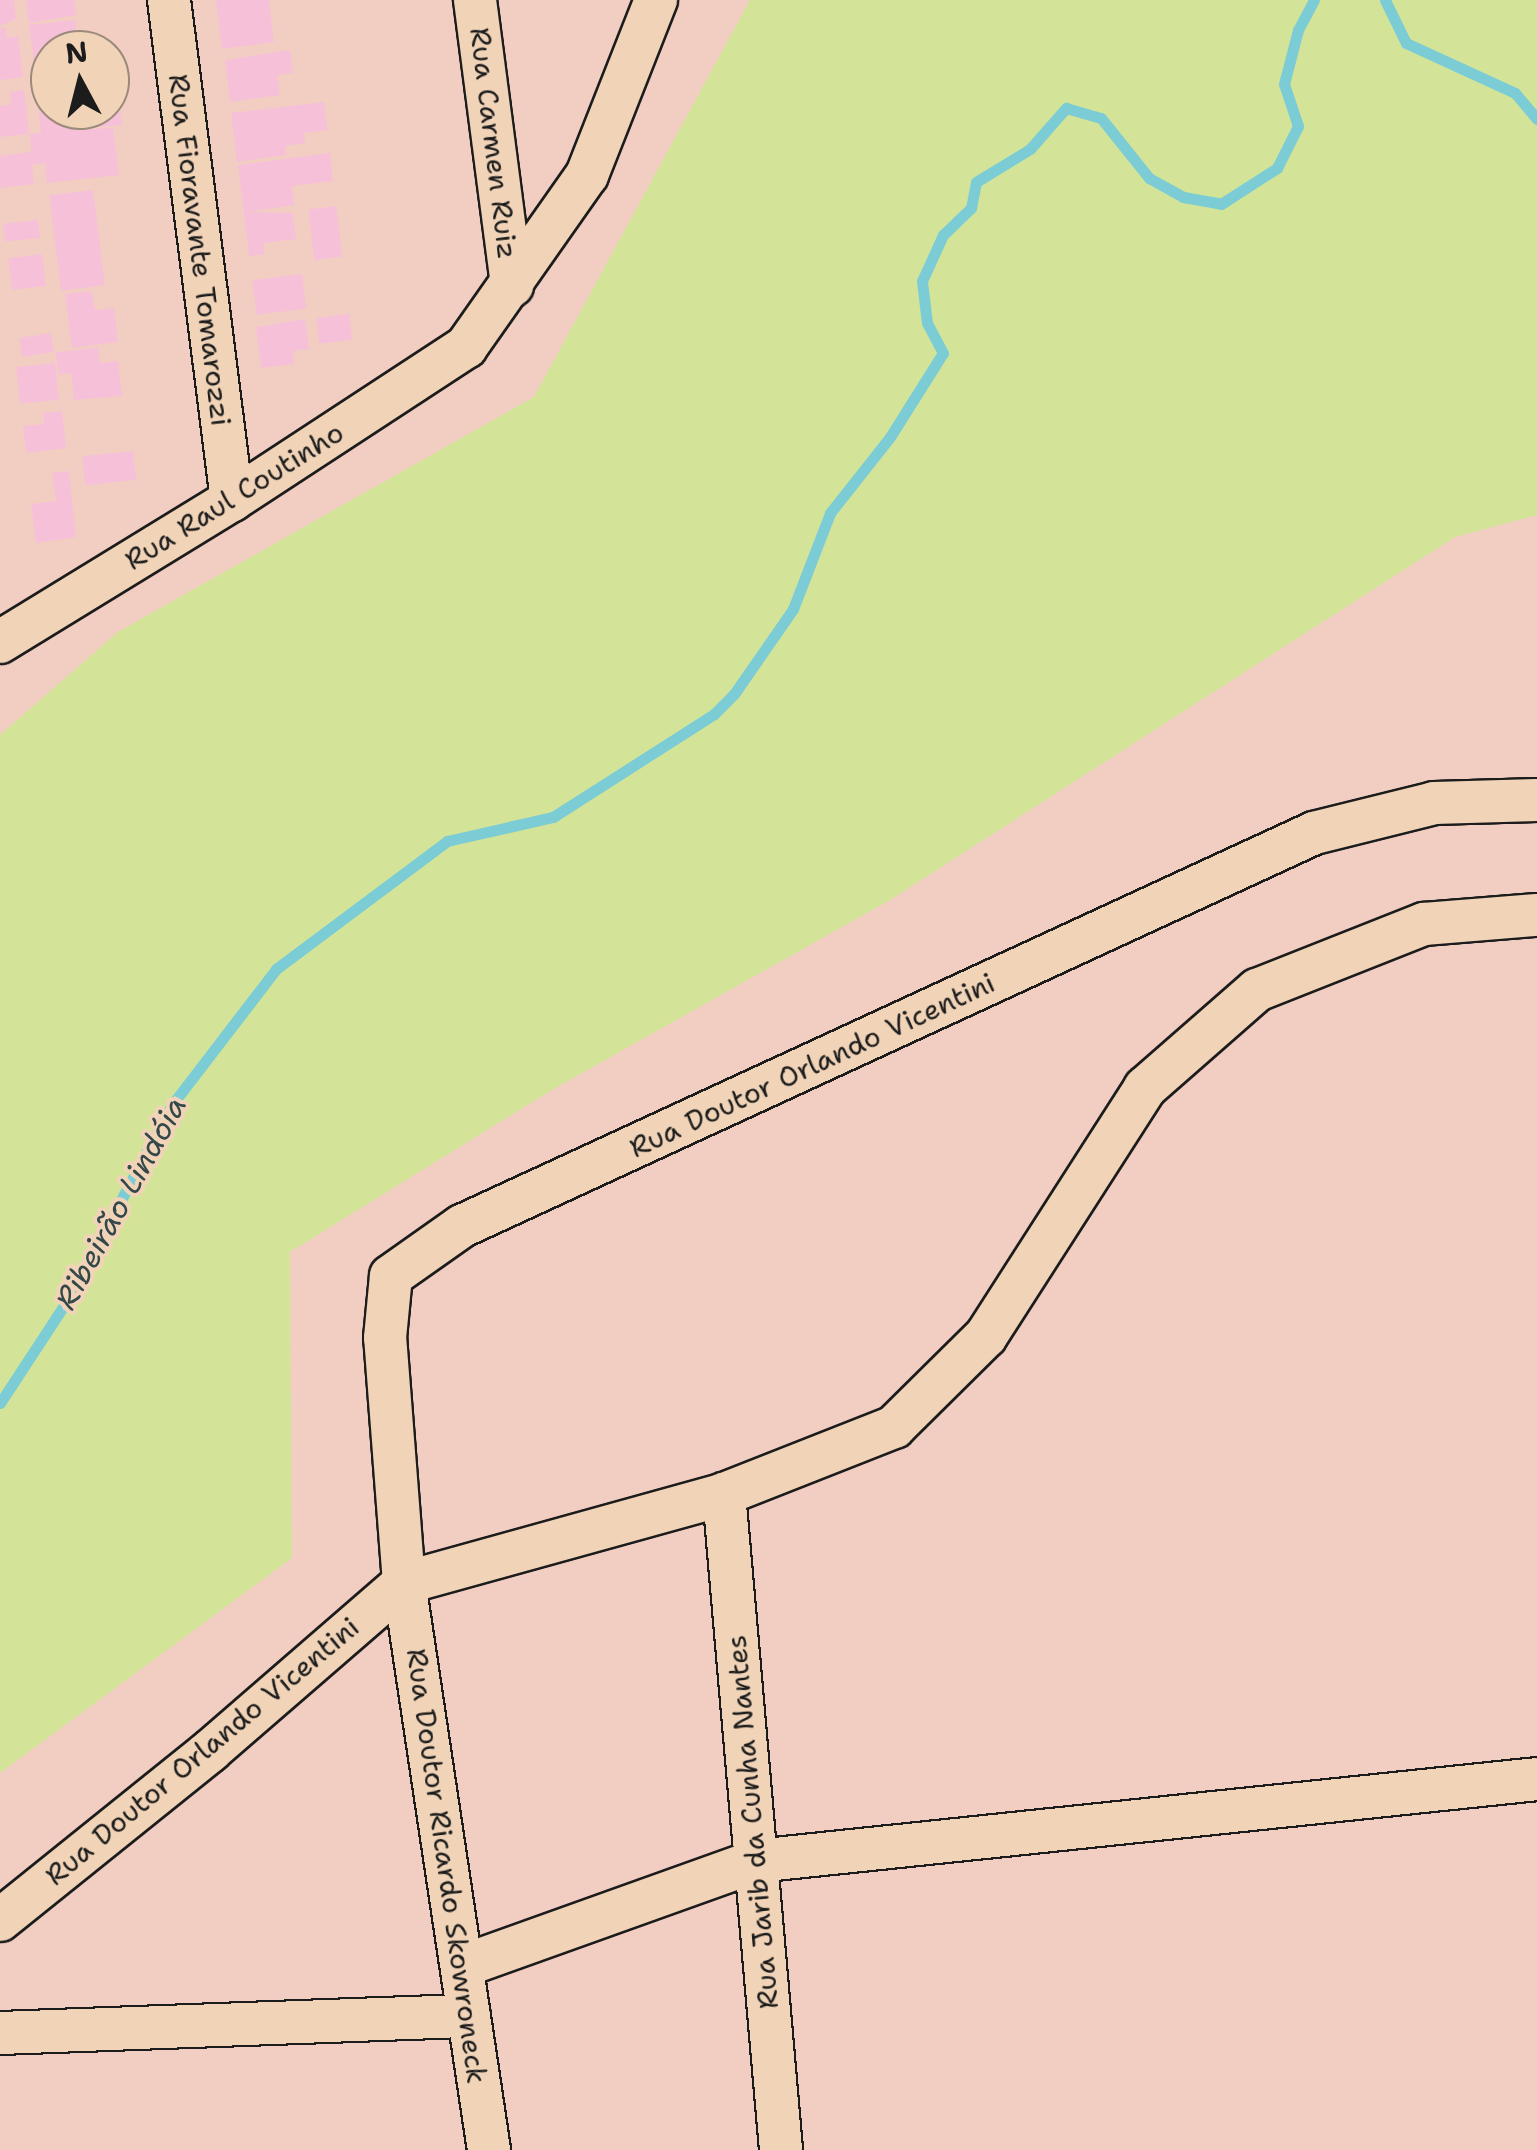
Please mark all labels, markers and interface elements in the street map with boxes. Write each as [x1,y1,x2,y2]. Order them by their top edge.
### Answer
street label: Rua Carmen Ruiz [463,25,525,261]
north arrow [30,30,130,130]
text: N [63,32,90,72]
street label: Rua Fioravante Tomarozzi [162,72,238,428]
street label: Rua Raul Coutinho [118,415,350,577]
street label: Rua Doutor Orlando Vicentini [624,965,1000,1165]
water label: Ribeirão Lindóia [48,1090,194,1316]
street label: Rua Doutor Orlando Vicentini [38,1610,366,1892]
street label: Rua Jarib da Cunha Nantes [719,1634,785,2010]
street label: Rua Doutor Ricardo Skowroneck [400,1646,494,2086]

